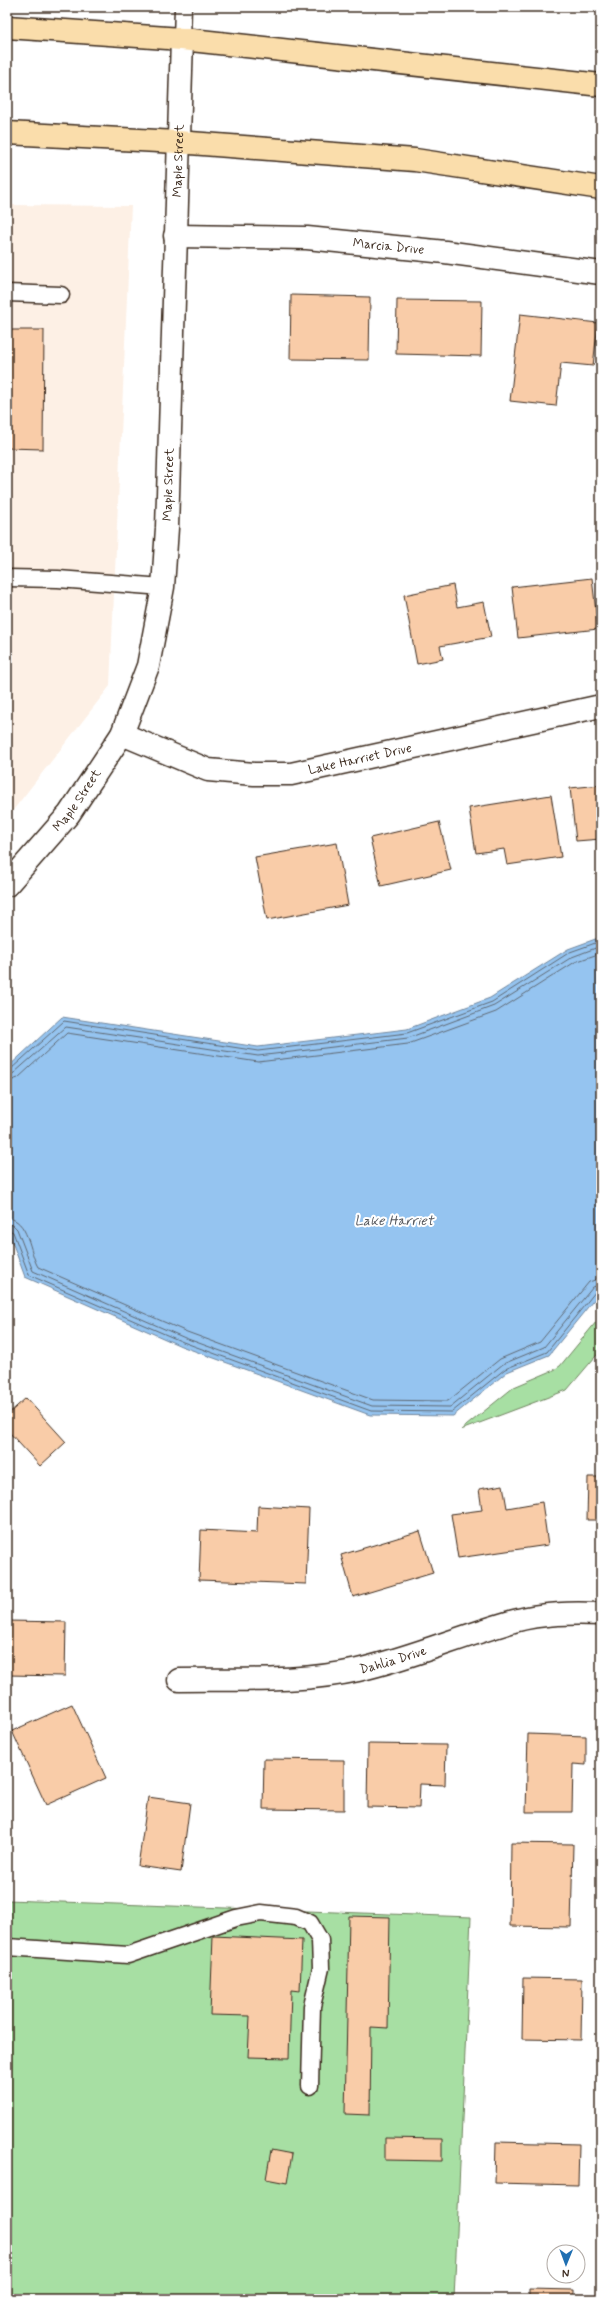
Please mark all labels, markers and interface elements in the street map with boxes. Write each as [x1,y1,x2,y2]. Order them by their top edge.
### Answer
street label: Maple Street [169,124,188,198]
street label: Marcia Drive [352,234,425,258]
street label: Maple Street [159,447,178,521]
street label: Lake Harriet Drive [307,739,413,778]
street label: Maple Street [49,765,105,835]
water label: Lake Harriet [354,1212,435,1230]
street label: Dahlia Drive [358,1642,429,1678]
north arrow [546,2244,586,2284]
text: N [562,2266,570,2280]

